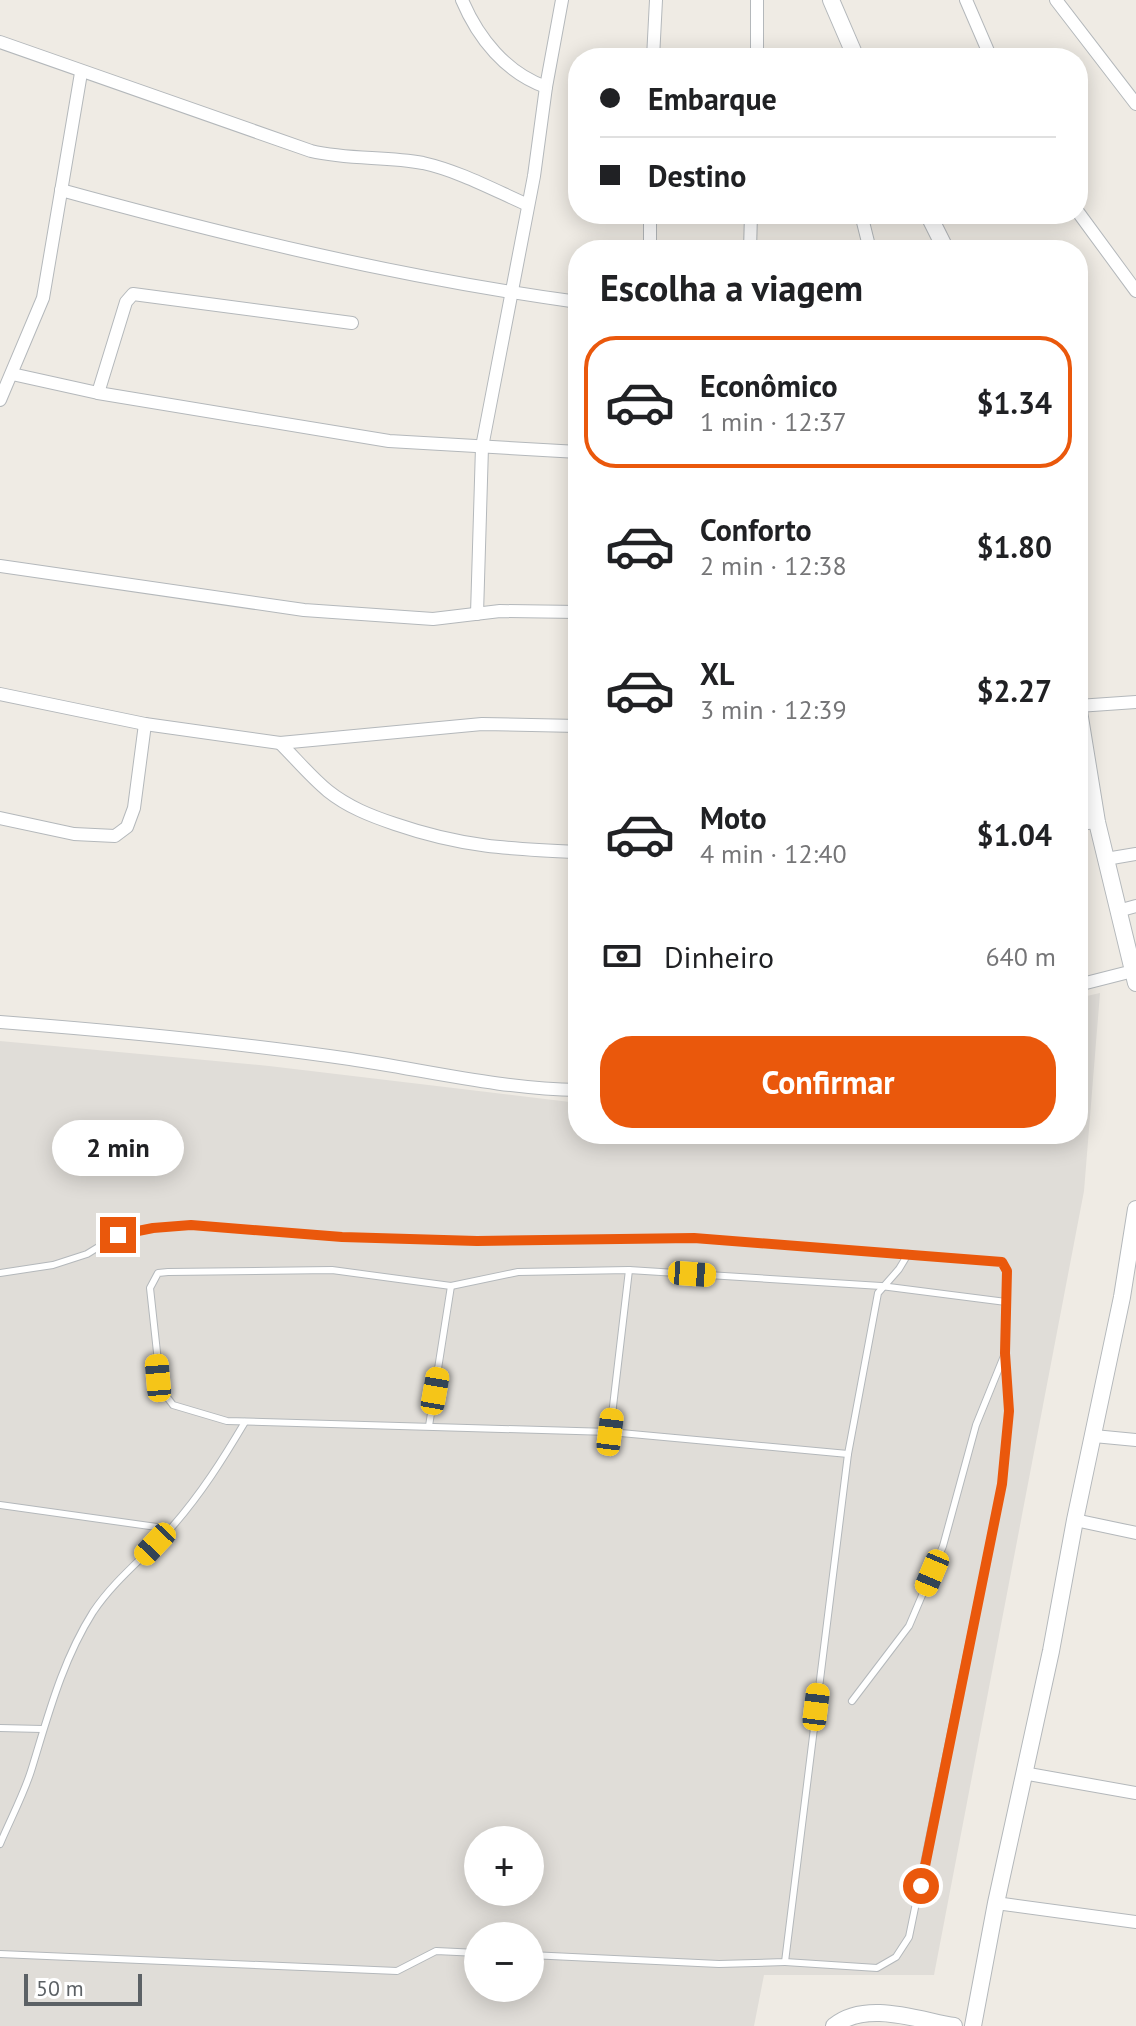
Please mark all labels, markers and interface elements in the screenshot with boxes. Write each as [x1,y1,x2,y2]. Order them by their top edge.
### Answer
text: Embarque [648,79,777,118]
text: Destino [648,156,746,195]
text: Escolha a viagem [600,264,863,311]
icon: car [604,366,676,438]
text: Econômico [700,366,838,405]
text: $1.34 [977,383,1052,422]
text: 1 min · 12:37 [700,405,847,438]
icon: car [604,510,676,582]
text: Conforto [700,510,812,549]
text: $1.80 [977,527,1052,566]
text: 2 min · 12:38 [700,549,847,582]
icon: car [604,654,676,726]
text: XL [700,654,734,693]
text: $2.27 [977,671,1052,710]
text: 3 min · 12:39 [700,693,847,726]
icon: car [604,798,676,870]
text: Moto [700,798,767,837]
text: $1.04 [977,815,1052,854]
text: 4 min · 12:40 [700,837,847,870]
icon: cash [600,934,644,978]
text: Dinheiro [664,937,774,976]
text: 640 m [985,940,1056,973]
button: Confirmar [600,1036,1056,1128]
callout: 2 min [52,1119,184,1175]
text: 2 min [86,1131,150,1164]
route end [100,1217,136,1253]
car [667,1260,717,1288]
car [144,1353,172,1403]
car [419,1365,451,1417]
car [595,1407,625,1457]
car [130,1518,180,1570]
car [912,1546,952,1600]
car [801,1682,831,1732]
map controls [464,1826,544,2002]
button: + [464,1826,544,1906]
route start [903,1868,939,1904]
button: − [464,1922,544,2002]
scale bar [24,1970,142,2006]
text: 50 m [36,1974,84,2002]

